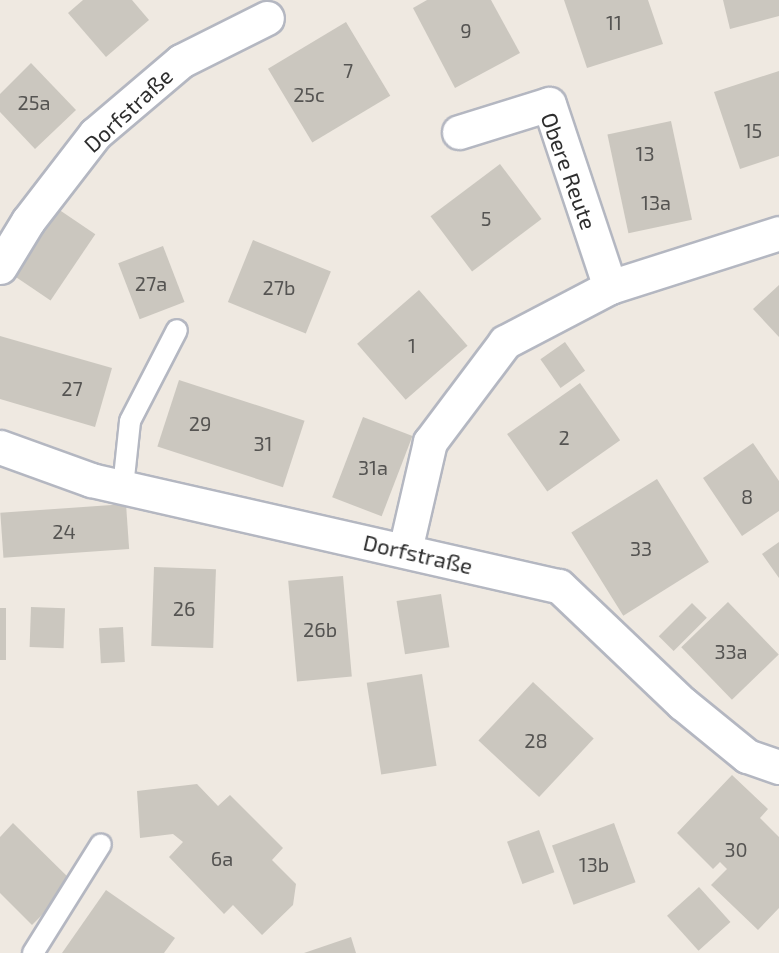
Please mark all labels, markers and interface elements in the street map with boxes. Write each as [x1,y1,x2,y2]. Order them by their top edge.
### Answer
house number: 11 [606,10,622,34]
house number: 9 [460,18,472,42]
house number: 7 [343,58,353,82]
street label: Dorfstraße [78,62,178,158]
house number: 25c [293,82,325,106]
house number: 25a [18,90,50,114]
street label: Obere Reute [536,109,602,233]
house number: 15 [744,118,762,142]
house number: 13 [635,141,655,165]
house number: 13a [641,190,671,214]
house number: 5 [481,206,491,230]
house number: 27a [135,271,167,295]
house number: 27b [263,275,295,299]
house number: 1 [408,333,416,357]
house number: 27 [61,376,83,400]
house number: 29 [189,411,211,435]
house number: 2 [558,425,570,449]
house number: 31 [253,431,273,455]
house number: 31a [358,455,388,479]
house number: 8 [741,484,753,508]
house number: 24 [52,519,76,543]
street label: Dorfstraße [361,529,475,579]
house number: 33 [630,536,652,560]
house number: 26 [173,596,195,620]
house number: 26b [303,617,337,641]
house number: 33a [714,639,748,663]
house number: 28 [524,728,548,752]
house number: 30 [724,837,748,861]
house number: 6a [211,846,233,870]
house number: 13b [579,852,609,876]

